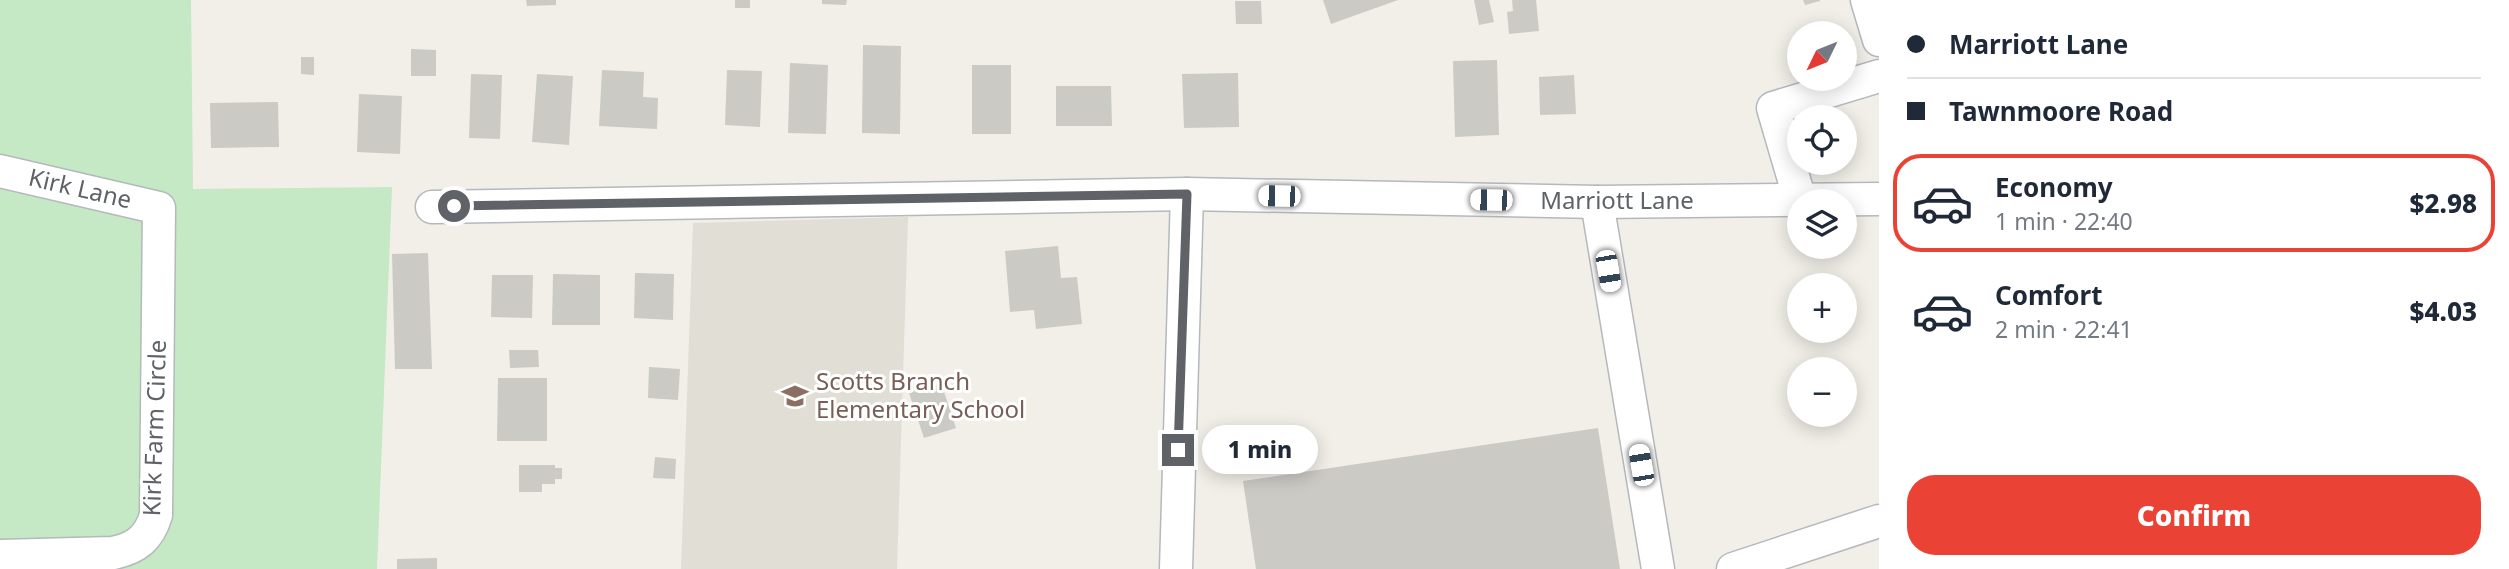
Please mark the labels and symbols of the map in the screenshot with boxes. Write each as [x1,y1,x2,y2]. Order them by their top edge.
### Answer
north arrow [1787,21,1857,91]
street label: Kirk Lane [26,160,135,215]
street label: Marriott Lane [1540,183,1694,216]
car [1258,185,1301,207]
car [1470,189,1513,211]
route start [438,190,470,222]
car [1595,248,1622,294]
street label: Kirk Farm Circle [134,339,173,517]
place label: Scotts Branch Elementary School [816,364,1025,425]
school or university icon: Scotts Branch Elementary School [780,381,810,411]
callout: 1 min [1202,426,1318,475]
route end [1162,434,1194,466]
car [1628,442,1655,488]

